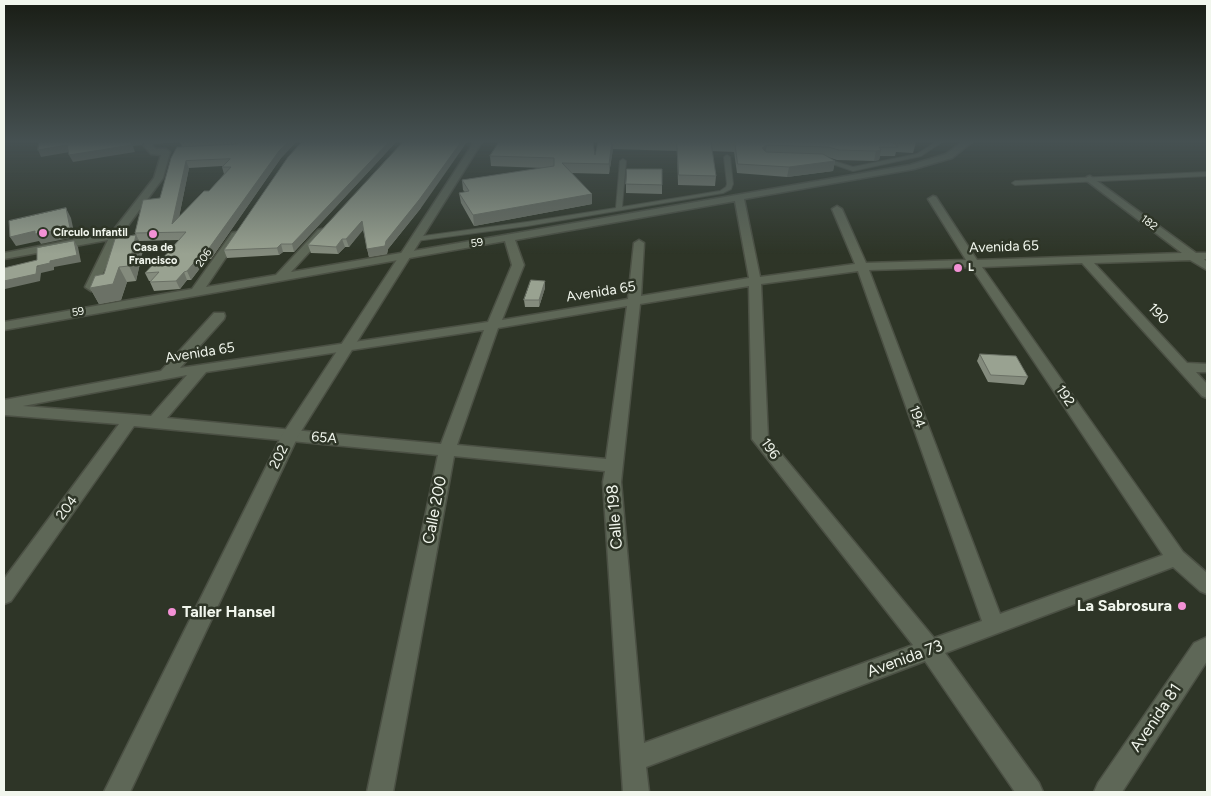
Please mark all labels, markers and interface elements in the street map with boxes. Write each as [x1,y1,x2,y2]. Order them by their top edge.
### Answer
street label: 182 [1138,212,1160,234]
place label: Círculo Infantil [53,226,128,240]
marker: Círculo Infantil [37,227,49,239]
marker: Casa de Francisco [147,228,159,240]
street label: 59 [470,235,484,251]
street label: Avenida 65 [969,237,1039,257]
place label: Casa de Francisco [129,241,177,267]
street label: 206 [193,246,215,270]
place label: L [968,261,974,275]
marker: L [952,262,964,274]
street label: Avenida 65 [565,278,637,306]
street label: 190 [1144,300,1172,328]
street label: 59 [71,304,85,320]
street label: Avenida 65 [164,339,236,367]
street label: 192 [1052,382,1078,410]
street label: 194 [905,404,929,430]
street label: 65A [311,429,337,447]
street label: 196 [757,435,783,463]
street label: 202 [266,442,292,472]
street label: Calle 200 [419,474,451,546]
street label: Calle 198 [603,484,627,550]
street label: 204 [53,493,81,523]
place label: La Sabrosura [1077,596,1172,616]
marker: La Sabrosura [1176,600,1188,612]
place label: Taller Hansel [182,602,275,622]
marker: Taller Hansel [166,606,178,618]
street label: Avenida 73 [865,636,945,682]
street label: Avenida 81 [1126,680,1186,756]

